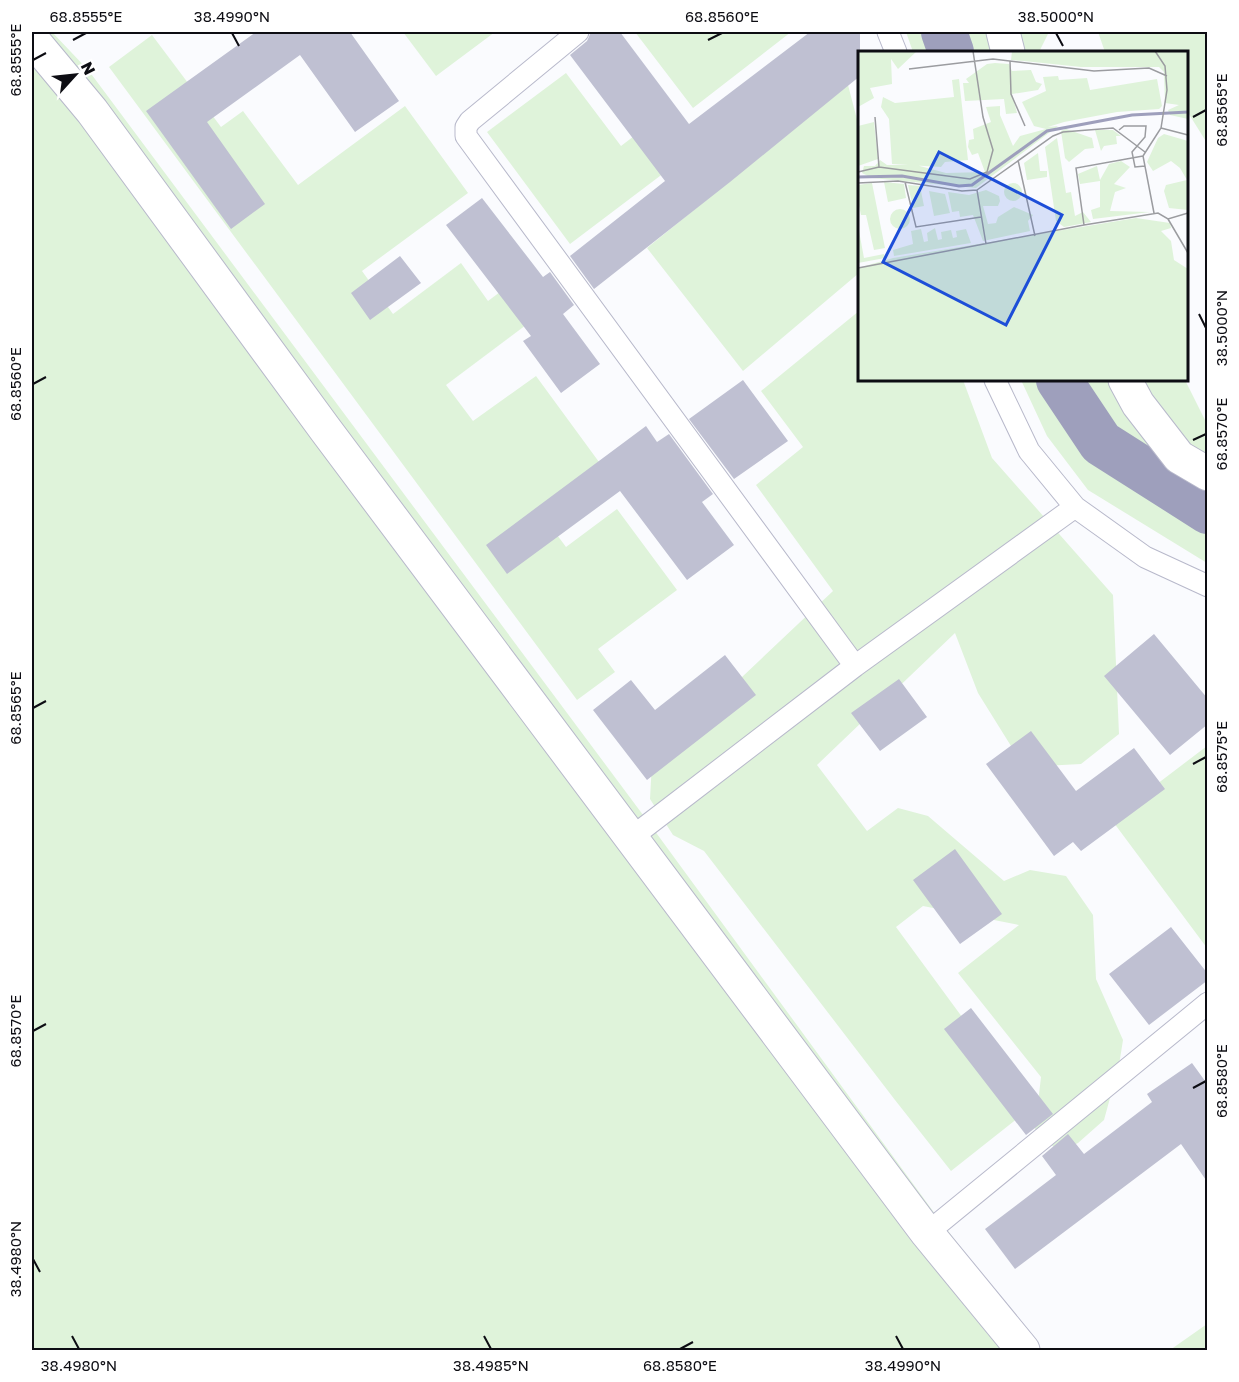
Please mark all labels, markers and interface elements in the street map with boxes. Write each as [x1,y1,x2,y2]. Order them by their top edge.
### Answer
text: 68.8555°E [50,7,122,25]
text: 38.4990°N [194,7,270,25]
text: 68.8560°E [685,7,759,25]
text: 38.5000°N [1018,7,1094,25]
text: 68.8555°E [6,24,24,96]
north arrow [45,45,105,105]
inset map [858,51,1188,381]
text: N [77,58,100,78]
text: 68.8565°E [1212,73,1230,147]
text: 38.5000°N [1212,290,1230,366]
text: 68.8560°E [6,347,24,421]
text: 68.8570°E [1212,398,1230,470]
text: 68.8565°E [6,671,24,745]
text: 68.8575°E [1212,721,1230,793]
text: 68.8570°E [6,995,24,1067]
text: 68.8580°E [1212,1044,1230,1118]
text: 38.4980°N [6,1221,24,1297]
text: 38.4980°N [41,1356,117,1374]
text: 38.4985°N [453,1356,529,1374]
text: 68.8580°E [643,1356,717,1374]
text: 38.4990°N [865,1356,941,1374]

